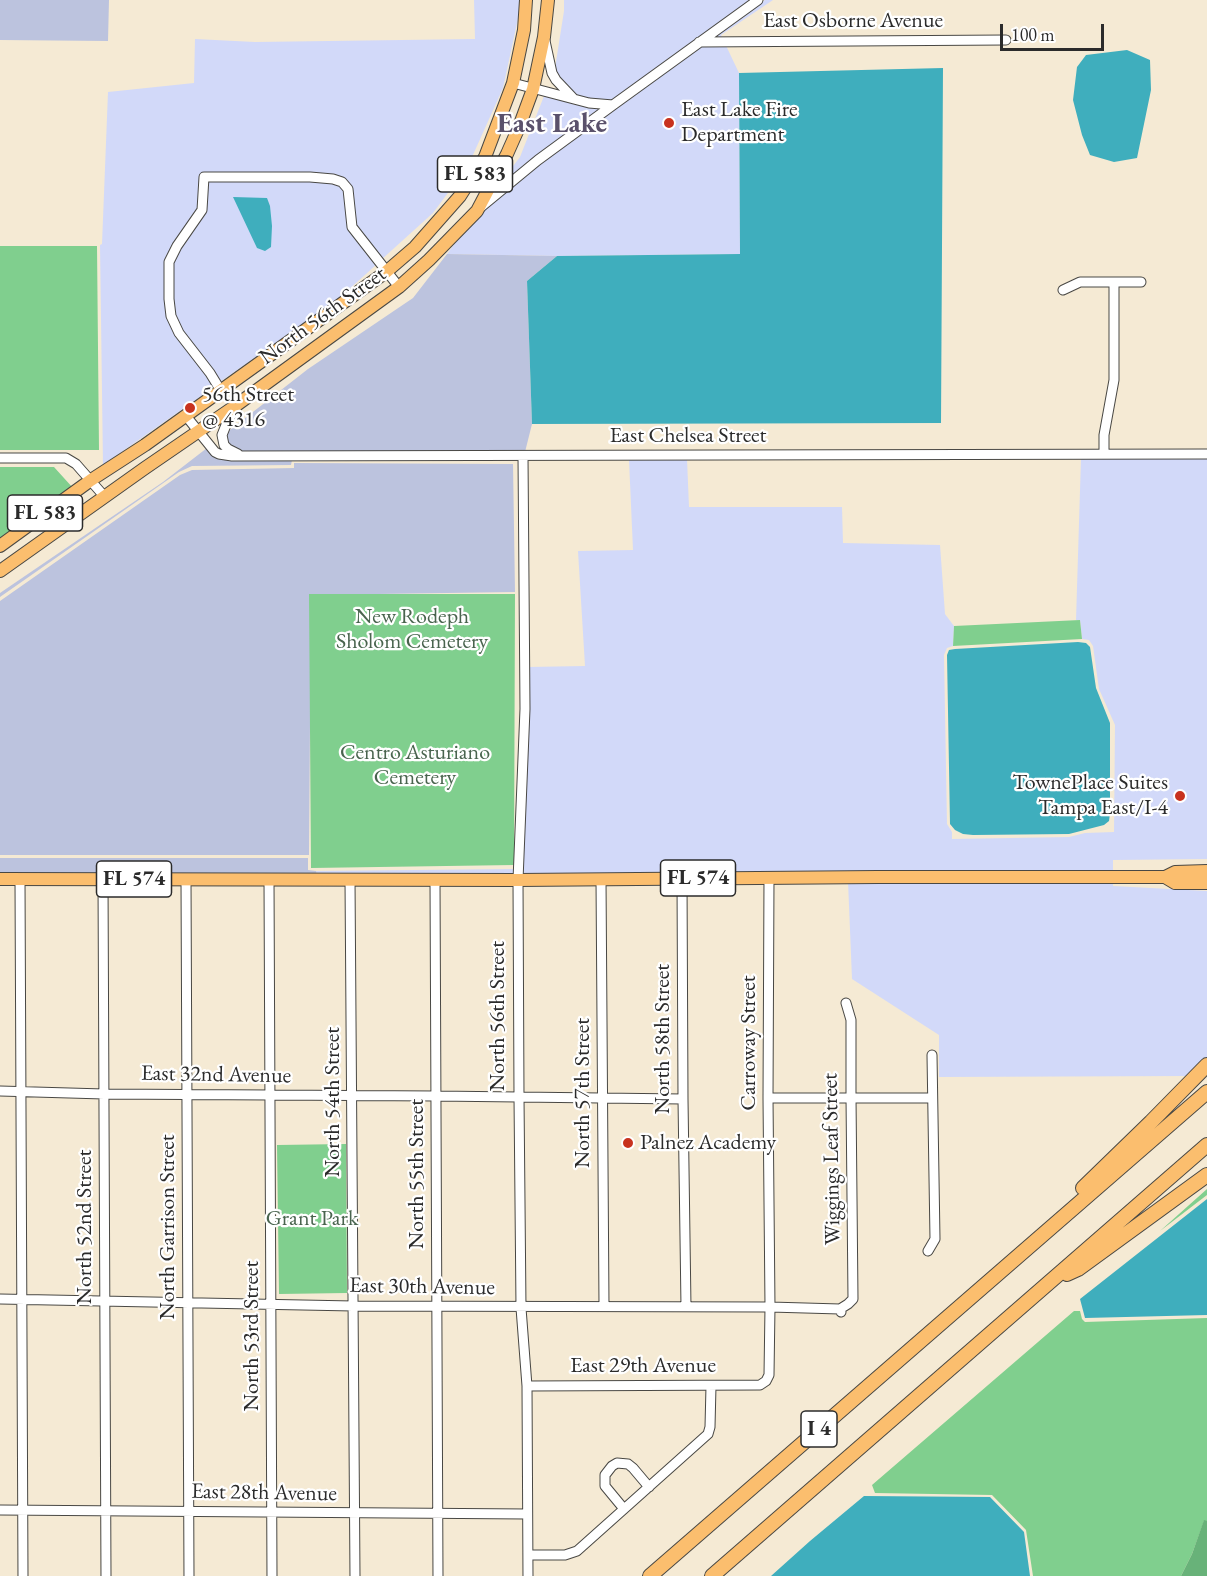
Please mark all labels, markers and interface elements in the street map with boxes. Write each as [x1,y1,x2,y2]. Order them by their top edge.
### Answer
street label: East Osborne Avenue [763,8,943,34]
scale bar [1003,12,1106,50]
text: 100 m [1011,23,1055,46]
place label: East Lake Fire Department [681,97,798,148]
district label: East Lake [497,107,607,141]
marker: East Lake Fire Department [662,116,676,130]
road number: FL 583 [438,156,512,192]
street label: North 56th Street [254,261,392,371]
place label: 56th Street @ 4316 [202,382,294,434]
marker: 56th Street @ 4316 [183,401,197,415]
street label: East Chelsea Street [609,423,767,449]
road number: FL 583 [8,495,82,531]
park label: New Rodeph Sholom Cemetery [336,604,488,656]
park label: Centro Asturiano Cemetery [340,740,490,792]
place label: TownePlace Suites Tampa East/I-4 [1012,770,1168,822]
marker: TownePlace Suites Tampa East/I-4 [1173,789,1187,803]
road number: FL 574 [660,860,736,896]
road number: FL 574 [96,861,172,897]
street label: North 56th Street [485,941,511,1091]
street label: North 58th Street [650,964,676,1114]
street label: Carroway Street [736,975,762,1111]
street label: North 57th Street [570,1018,596,1168]
street label: North 54th Street [320,1027,346,1177]
street label: East 32nd Avenue [141,1060,291,1090]
street label: Wiggings Leaf Street [817,1073,847,1245]
street label: North 55th Street [404,1099,430,1249]
place label: Palnez Academy [640,1130,776,1156]
street label: North Garrison Street [155,1134,181,1320]
marker: Palnez Academy [621,1136,635,1150]
street label: North 52nd Street [72,1150,98,1304]
park label: Grant Park [266,1206,358,1232]
street label: North 53rd Street [239,1261,265,1411]
street label: East 30th Avenue [349,1273,495,1301]
street label: East 29th Avenue [570,1353,716,1379]
road number: I 4 [801,1411,837,1447]
street label: East 28th Avenue [191,1479,337,1507]

